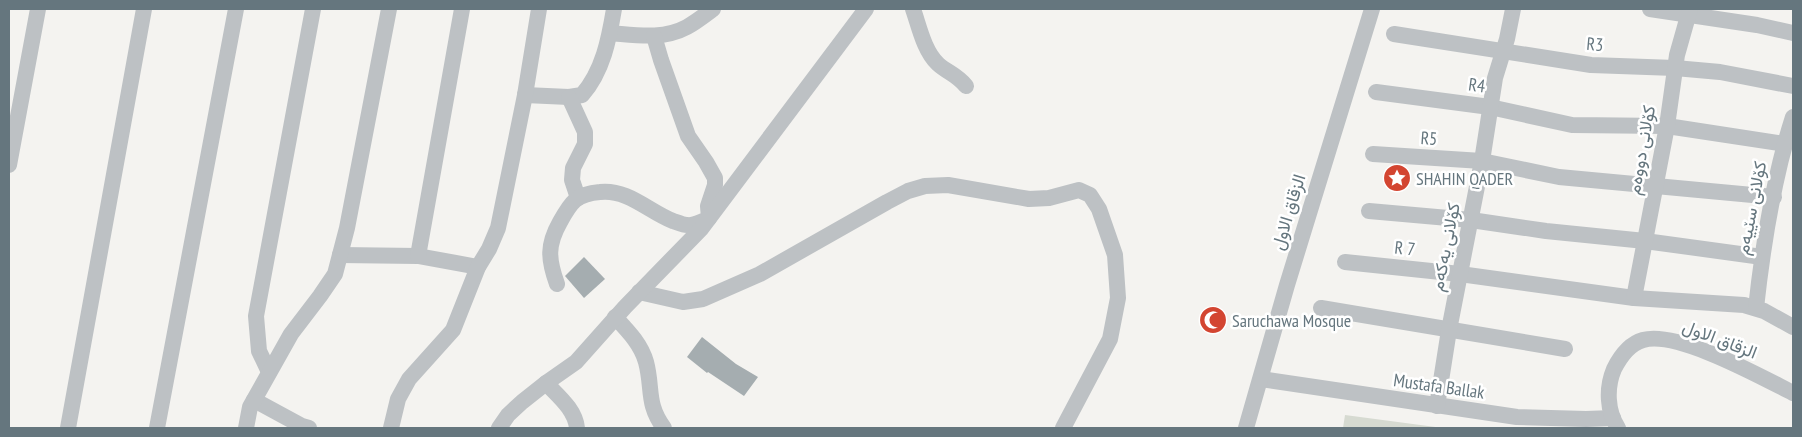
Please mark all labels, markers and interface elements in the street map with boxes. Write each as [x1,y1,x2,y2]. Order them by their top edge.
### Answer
street label: R3 [1586,32,1604,56]
street label: R4 [1467,72,1487,98]
street label: کۆلانی دووەم [1622,103,1661,197]
street label: R5 [1420,126,1438,150]
street label: کۆلانی سێیەم [1731,159,1772,257]
place icon: SHAHIN QADER [1382,163,1412,193]
place label: SHAHIN QADER [1416,167,1513,190]
street label: الزقاق الاول [1266,171,1310,253]
street label: کۆلانی یەکەم [1425,201,1466,293]
street label: R 7 [1394,235,1416,261]
mosque icon: Saruchawa Mosque [1198,305,1228,335]
place label: Saruchawa Mosque [1232,309,1351,332]
street label: الزقاق الاول [1679,314,1761,364]
street label: Mustafa Ballak [1392,368,1486,404]

